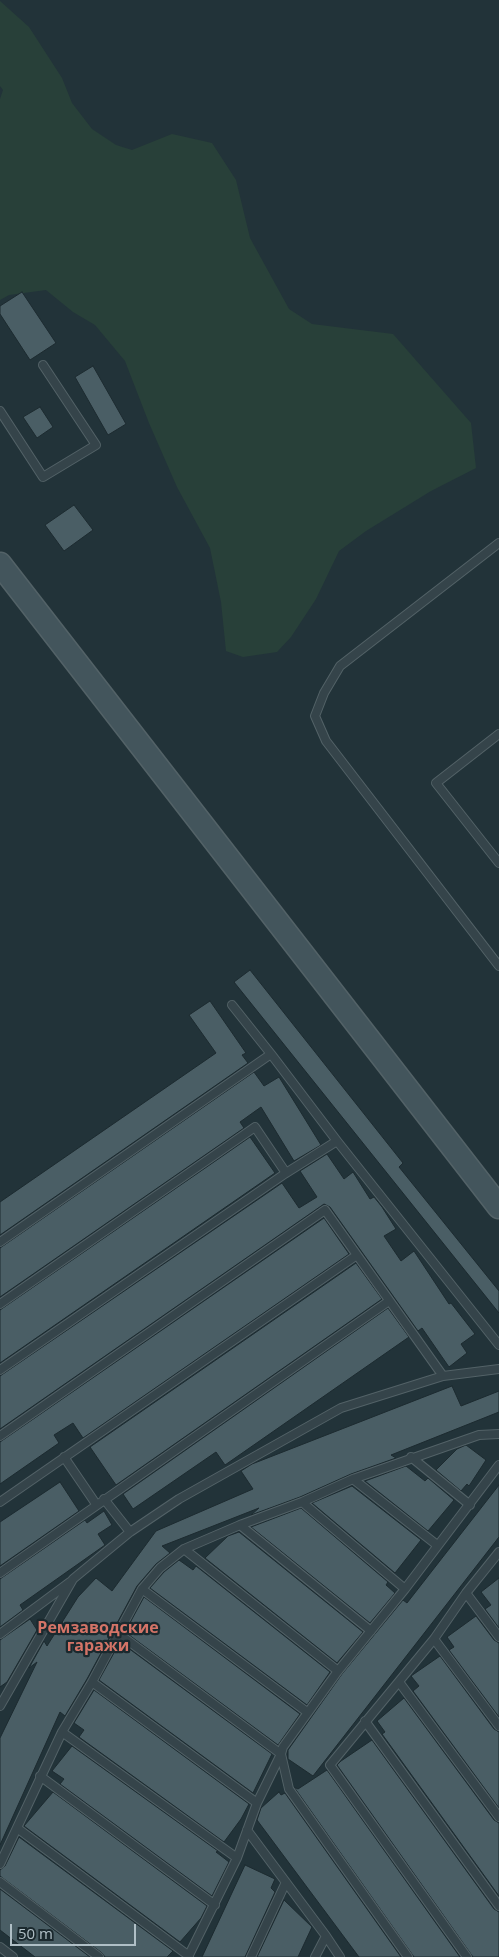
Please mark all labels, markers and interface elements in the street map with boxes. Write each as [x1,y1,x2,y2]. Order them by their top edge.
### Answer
district label: Ремзаводские гаражи [37,1618,159,1656]
scale bar [12,1914,139,1946]
text: 50 m [18,1923,53,1943]

